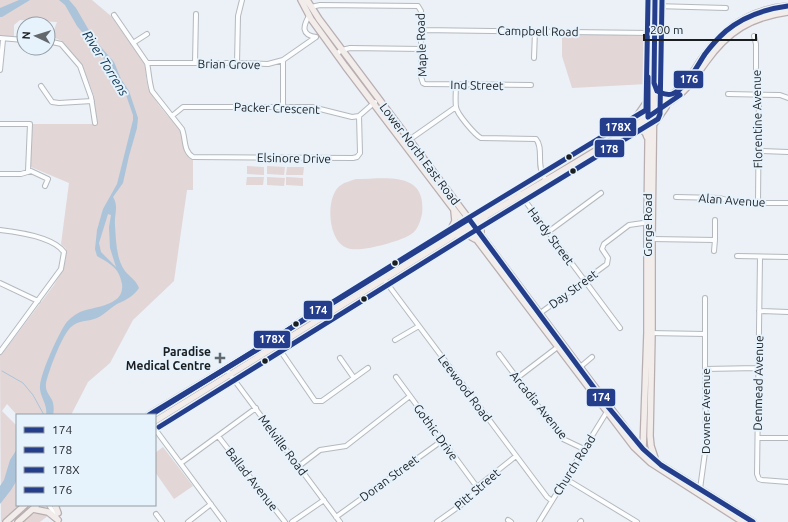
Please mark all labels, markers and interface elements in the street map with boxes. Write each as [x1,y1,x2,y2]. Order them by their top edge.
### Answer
street label: Maple Road [413,13,429,77]
north arrow [16,16,56,56]
scale bar [644,16,756,42]
text: 200 m [650,23,683,36]
street label: Campbell Road [497,24,579,38]
water label: River Torrens [80,28,132,99]
text: N [20,31,32,40]
street label: Brian Grove [197,57,261,71]
line badge: 176 [673,70,704,89]
street label: Florentine Avenue [750,70,764,168]
text: 176 [680,73,698,85]
street label: Ind Street [450,78,504,92]
street label: Packer Crescent [234,100,321,116]
street label: Lower North East Road [377,101,463,207]
line badge: 178X [599,117,637,137]
text: 178X [605,121,632,133]
line badge: 178 [594,139,625,158]
text: 178 [600,143,618,155]
street label: Elsinore Drive [257,151,331,165]
unlabelled marker [564,152,574,162]
unlabelled marker [568,166,578,176]
street label: Alan Avenue [698,191,766,209]
street label: Gorge Road [641,193,654,257]
street label: Hardy Street [525,205,577,267]
unlabelled marker [390,258,400,268]
street label: Day Street [546,267,600,311]
unlabelled marker [359,294,369,304]
line badge: 174 [303,300,333,320]
text: 174 [309,304,327,316]
unlabelled marker [291,319,301,329]
line badge: 178X [253,330,291,349]
text: 178X [259,333,286,345]
street label: Denmead Avenue [751,335,765,431]
place label: Paradise Medical Centre [126,345,211,372]
marker: Paradise Medical Centre [214,352,226,364]
street label: Leewood Road [436,352,494,424]
unlabelled marker [260,356,270,366]
street label: Downer Avenue [699,368,712,454]
street label: Arcadia Avenue [508,369,570,441]
line badge: 174 [586,388,616,407]
text: 174 [592,391,610,403]
street label: Gothic Drive [411,401,461,463]
street label: Melville Road [256,412,310,478]
legend [16,414,156,506]
text: 174 [52,423,73,436]
street label: Church Road [550,433,598,497]
text: 178 [52,443,73,456]
street label: Ballad Avenue [223,445,281,513]
street label: Doran Street [357,452,421,504]
text: 178X [52,463,80,476]
street label: Pitt Street [452,466,503,512]
text: 176 [52,483,73,496]

